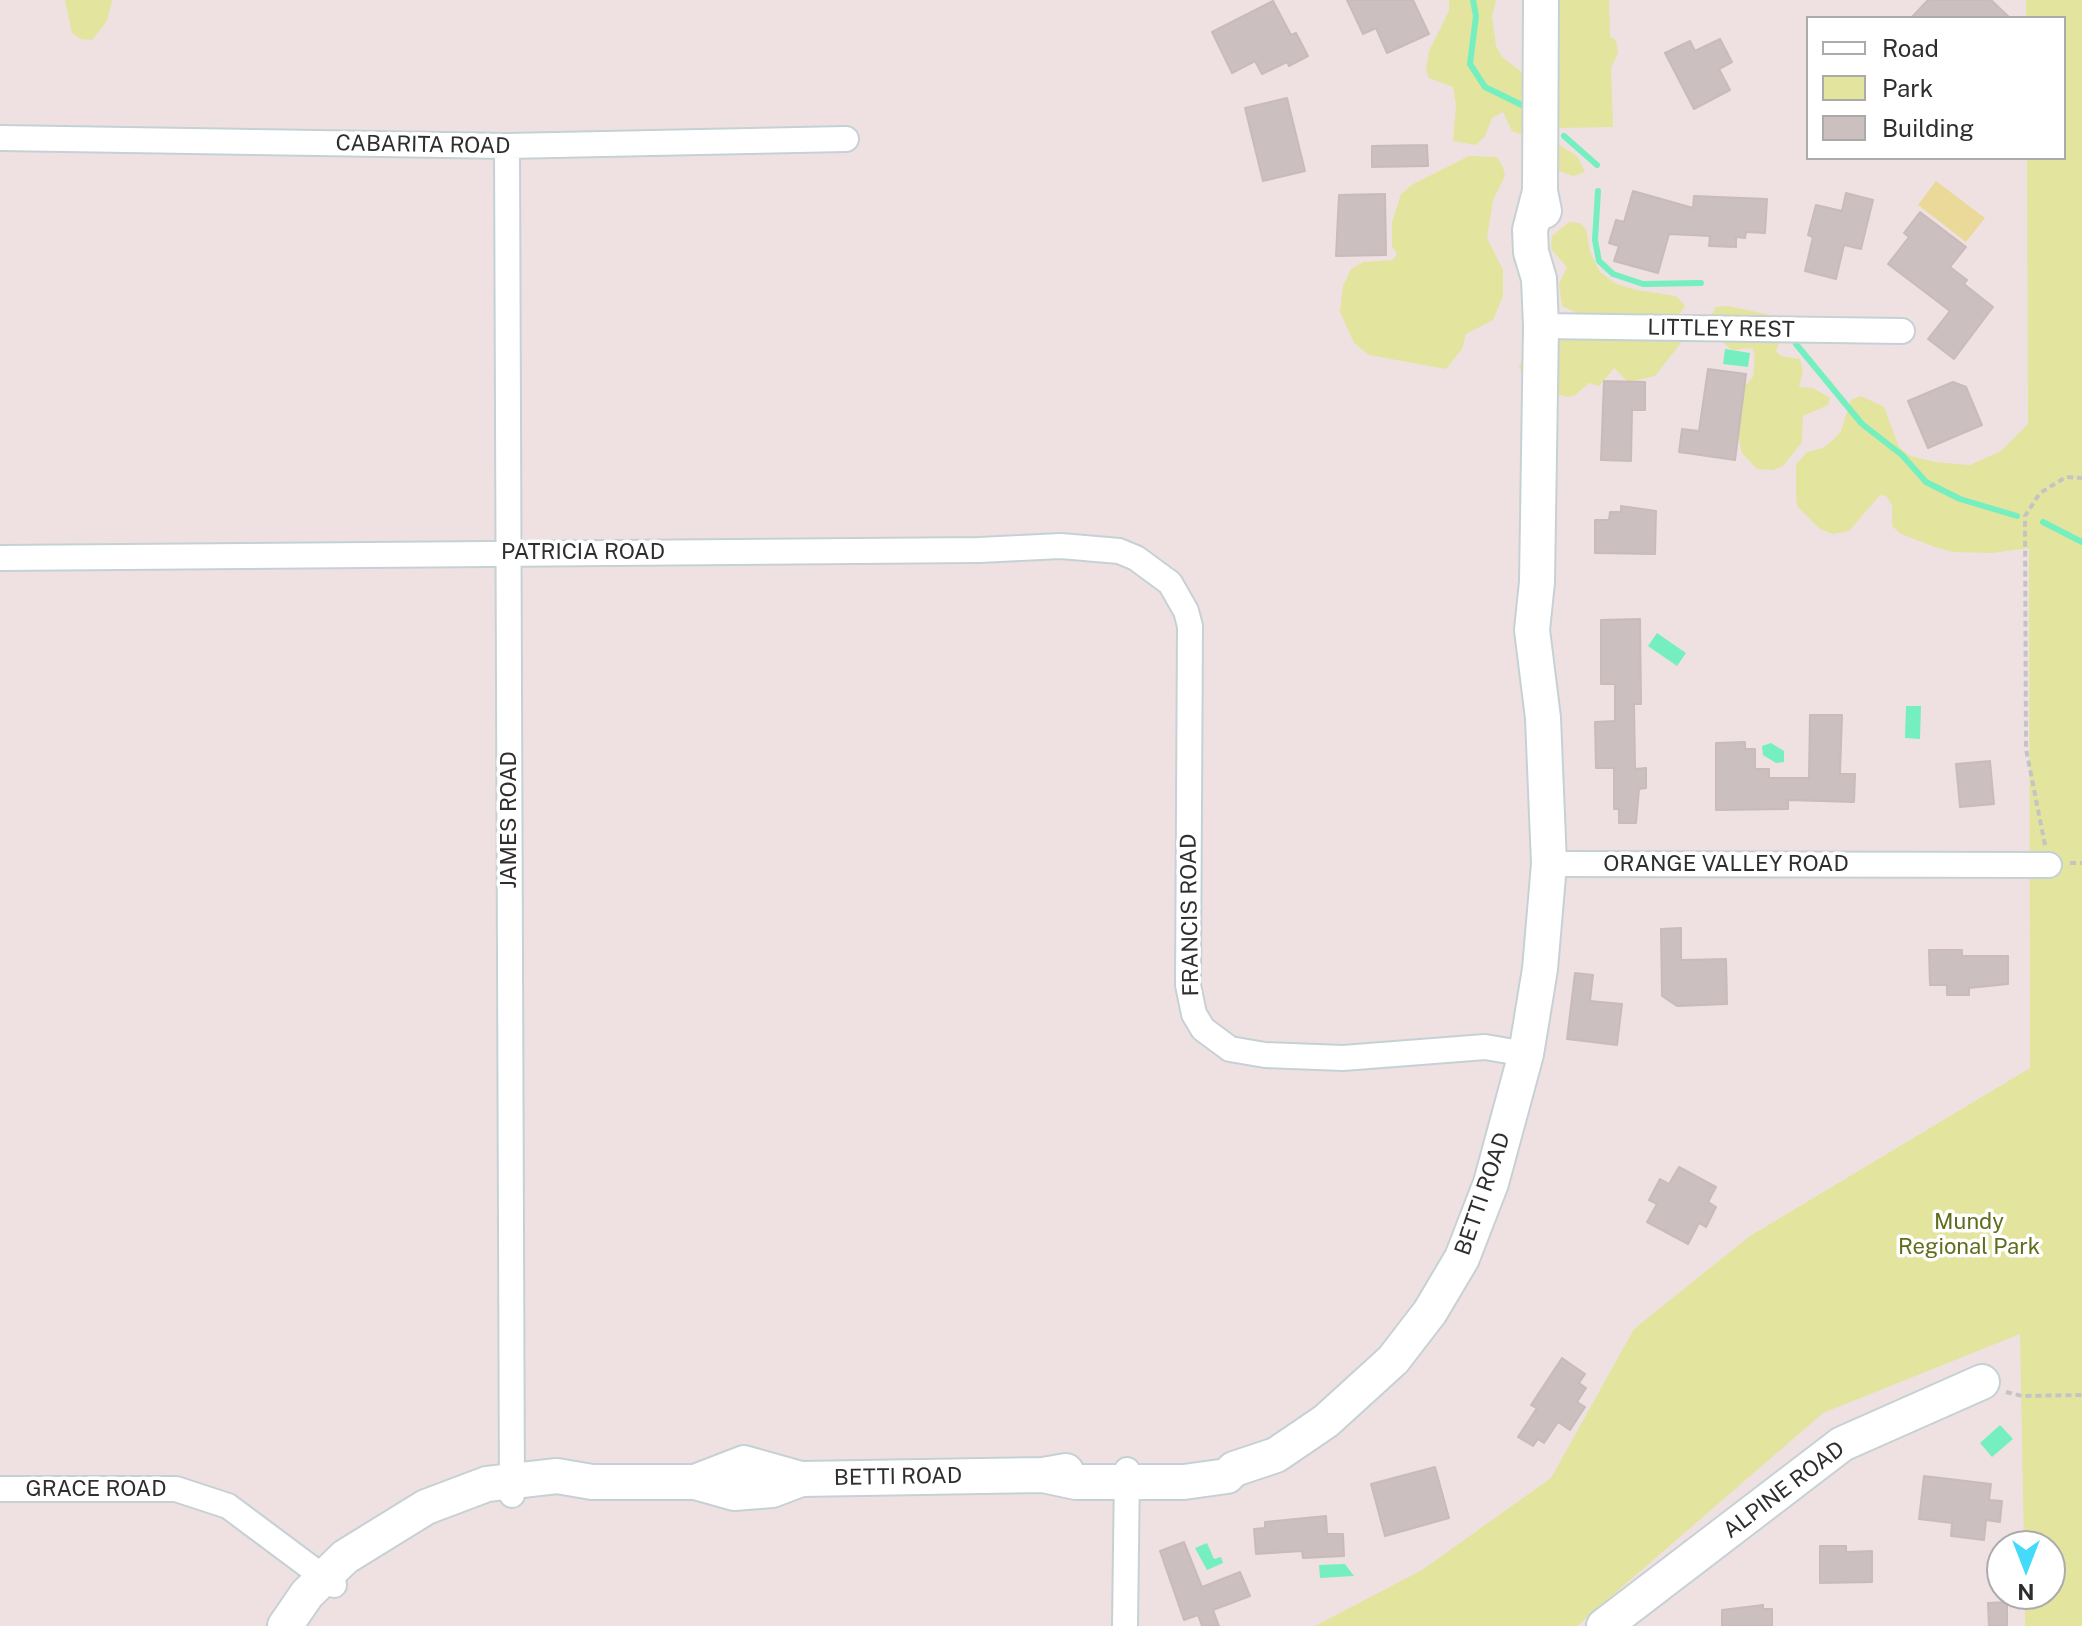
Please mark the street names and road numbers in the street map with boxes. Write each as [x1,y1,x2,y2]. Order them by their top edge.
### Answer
street label: CABARITA ROAD [335,130,511,160]
street label: LITTLEY REST [1647,315,1795,343]
street label: PATRICIA ROAD [501,539,665,565]
street label: JAMES ROAD [496,751,522,889]
street label: FRANCIS ROAD [1175,833,1205,997]
street label: ORANGE VALLEY ROAD [1603,851,1849,877]
street label: BETTI ROAD [1450,1129,1516,1259]
street label: ALPINE ROAD [1718,1436,1850,1544]
street label: BETTI ROAD [834,1463,962,1491]
street label: GRACE ROAD [26,1476,166,1502]

